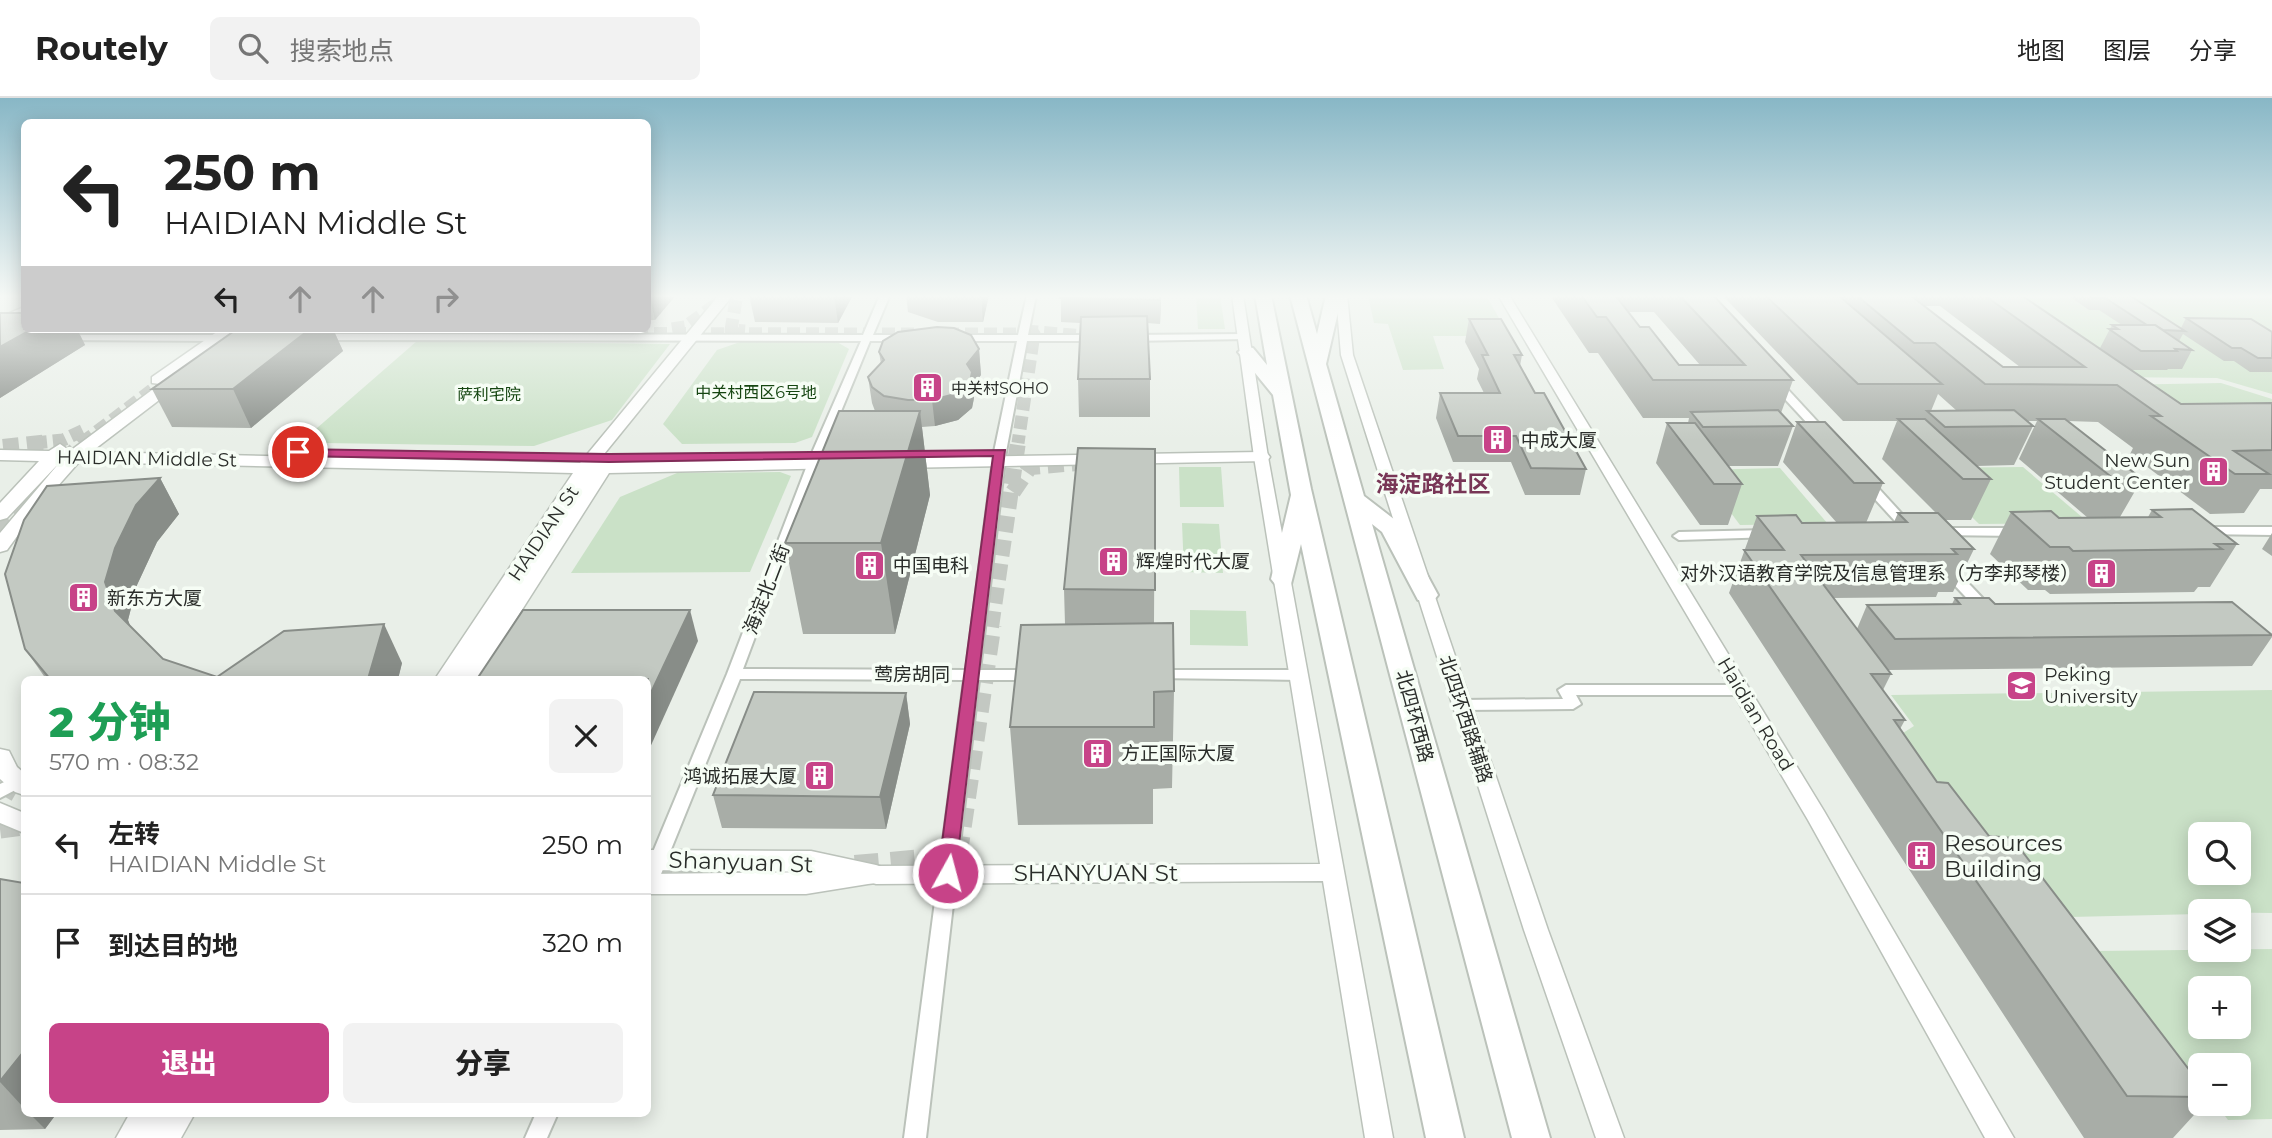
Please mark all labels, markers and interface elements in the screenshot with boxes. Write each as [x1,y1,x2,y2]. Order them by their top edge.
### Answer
search box [210,17,700,80]
text: Routely [35,28,168,68]
icon: search [234,29,272,67]
text: 搜索地点 [290,35,394,67]
text: 地图 [2017,36,2065,65]
text: 图层 [2103,36,2151,65]
text: 分享 [2189,36,2237,65]
text: 250 m [164,143,321,202]
icon: left [49,147,140,238]
text: HAIDIAN Middle St [164,203,468,242]
icon: left [208,280,246,318]
icon: ahead [281,280,319,318]
icon: ahead [354,280,392,318]
icon: right [427,280,465,318]
building icon: 中关村SOHO [911,371,945,405]
place label: 中关村SOHO [951,379,1049,398]
park label: 中关村西区6号地 [695,383,817,402]
park label: 萨利宅院 [457,385,521,404]
pin [268,422,328,482]
building icon: 中成大厦 [1481,423,1515,457]
place label: 中成大厦 [1521,429,1597,452]
icon: arrive [279,433,317,471]
street label: HAIDIAN Middle St [57,445,238,472]
place label: New Sun Student Center [2044,449,2190,494]
building icon: New Sun Student Center [2196,454,2230,488]
district label: 海淀路社区 [1376,470,1491,498]
street label: HAIDIAN St [503,481,584,585]
street label: 海淀北二街 [739,541,794,638]
building icon: 辉煌时代大厦 [1096,544,1130,578]
building icon: 中国电科 [853,548,887,582]
place label: 辉煌时代大厦 [1136,550,1250,573]
place label: 中国电科 [893,554,969,577]
building icon: 对外汉语教育学院及信息管理系（方李邦琴楼） [2085,556,2119,590]
place label: 对外汉语教育学院及信息管理系（方李邦琴楼） [1680,562,2079,585]
building icon: 新东方大厦 [67,581,101,615]
place label: 新东方大厦 [107,587,202,610]
street label: 北四环西路辅路 [1434,652,1497,786]
street label: Haidian Road [1713,653,1799,775]
street label: 莺房胡同 [874,663,950,686]
place label: Peking University [2044,663,2138,708]
street label: 北四环西路 [1391,667,1438,765]
school or university icon: Peking University [2004,668,2038,702]
text: 2 分钟 [49,696,170,748]
button: close [549,699,623,773]
building icon: 方正国际大厦 [1081,736,1115,770]
place label: 方正国际大厦 [1121,742,1235,765]
text: 570 m · 08:32 [49,748,199,776]
building icon: 鸿诚拓展大厦 [803,759,837,793]
place label: 鸿诚拓展大厦 [683,765,797,788]
text: 左转 [108,818,160,850]
map controls [2188,822,2251,1116]
button: search [2188,822,2251,885]
icon: left [49,826,87,864]
text: 250 m [542,829,623,861]
place label: Resources Building [1944,829,2062,883]
position arrow [911,836,985,910]
building icon: Resources Building [1904,839,1938,873]
street label: Shanyuan St [668,845,814,879]
text: HAIDIAN Middle St [108,850,326,878]
street label: SHANYUAN St [1014,859,1178,887]
button: layers [2188,899,2251,962]
icon: arrive [49,924,87,962]
text: 320 m [542,927,623,959]
text: 到达目的地 [108,930,238,962]
button: + [2188,976,2251,1039]
button: 退出 [49,1023,329,1103]
button: 分享 [343,1023,623,1103]
button: − [2188,1053,2251,1116]

